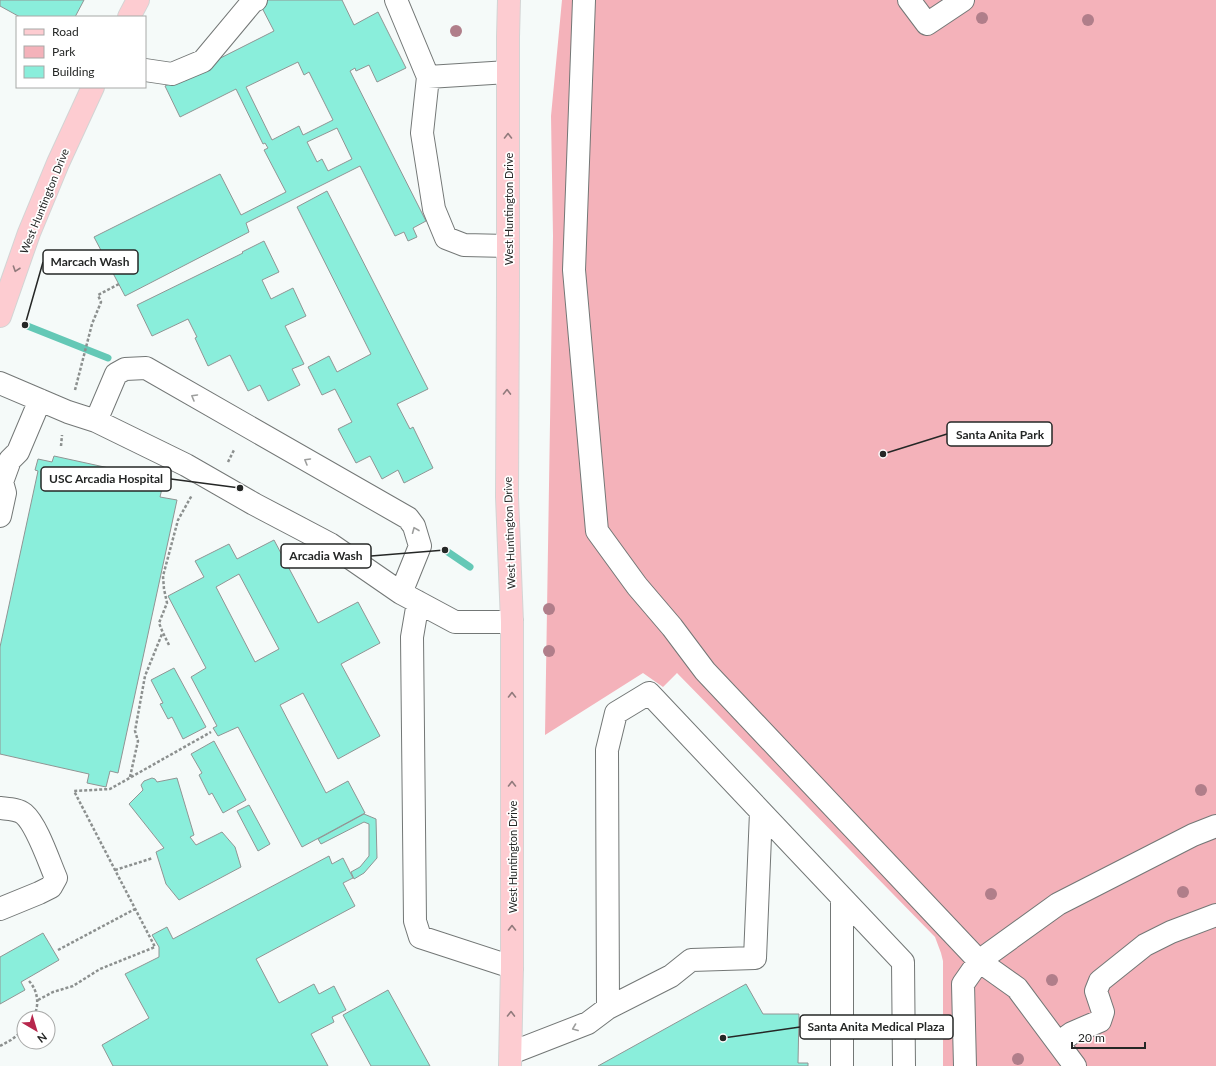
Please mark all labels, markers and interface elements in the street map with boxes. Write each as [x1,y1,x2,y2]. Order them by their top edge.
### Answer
legend [16,16,146,88]
text: Road [52,24,79,39]
text: Park [52,44,76,59]
text: Building [52,64,95,79]
one-way arrow [504,133,512,139]
street label: West Huntington Drive [17,146,71,256]
street label: West Huntington Drive [502,153,515,265]
callout: Marcach Wash [43,250,138,274]
text: Marcach Wash [51,254,130,269]
one-way arrow [13,265,21,272]
one-way arrow [503,389,511,395]
one-way arrow [191,394,198,401]
callout: Santa Anita Park [947,422,1052,446]
text: Santa Anita Park [956,427,1045,442]
one-way arrow [304,458,311,465]
callout: USC Arcadia Hospital [41,467,171,491]
text: USC Arcadia Hospital [49,471,163,486]
street label: West Huntington Drive [501,476,517,589]
one-way arrow [412,527,420,534]
callout: Arcadia Wash [281,544,371,568]
text: Arcadia Wash [288,548,363,563]
one-way arrow [508,692,516,698]
one-way arrow [508,781,516,787]
street label: West Huntington Drive [506,801,519,913]
one-way arrow [508,925,516,931]
north arrow [16,1010,56,1050]
one-way arrow [507,1011,516,1017]
callout: Santa Anita Medical Plaza [800,1015,953,1039]
text: Santa Anita Medical Plaza [807,1019,945,1034]
one-way arrow [571,1024,578,1032]
scale bar [1072,1024,1145,1050]
text: 20 m [1078,1030,1105,1045]
text: N [35,1031,50,1046]

